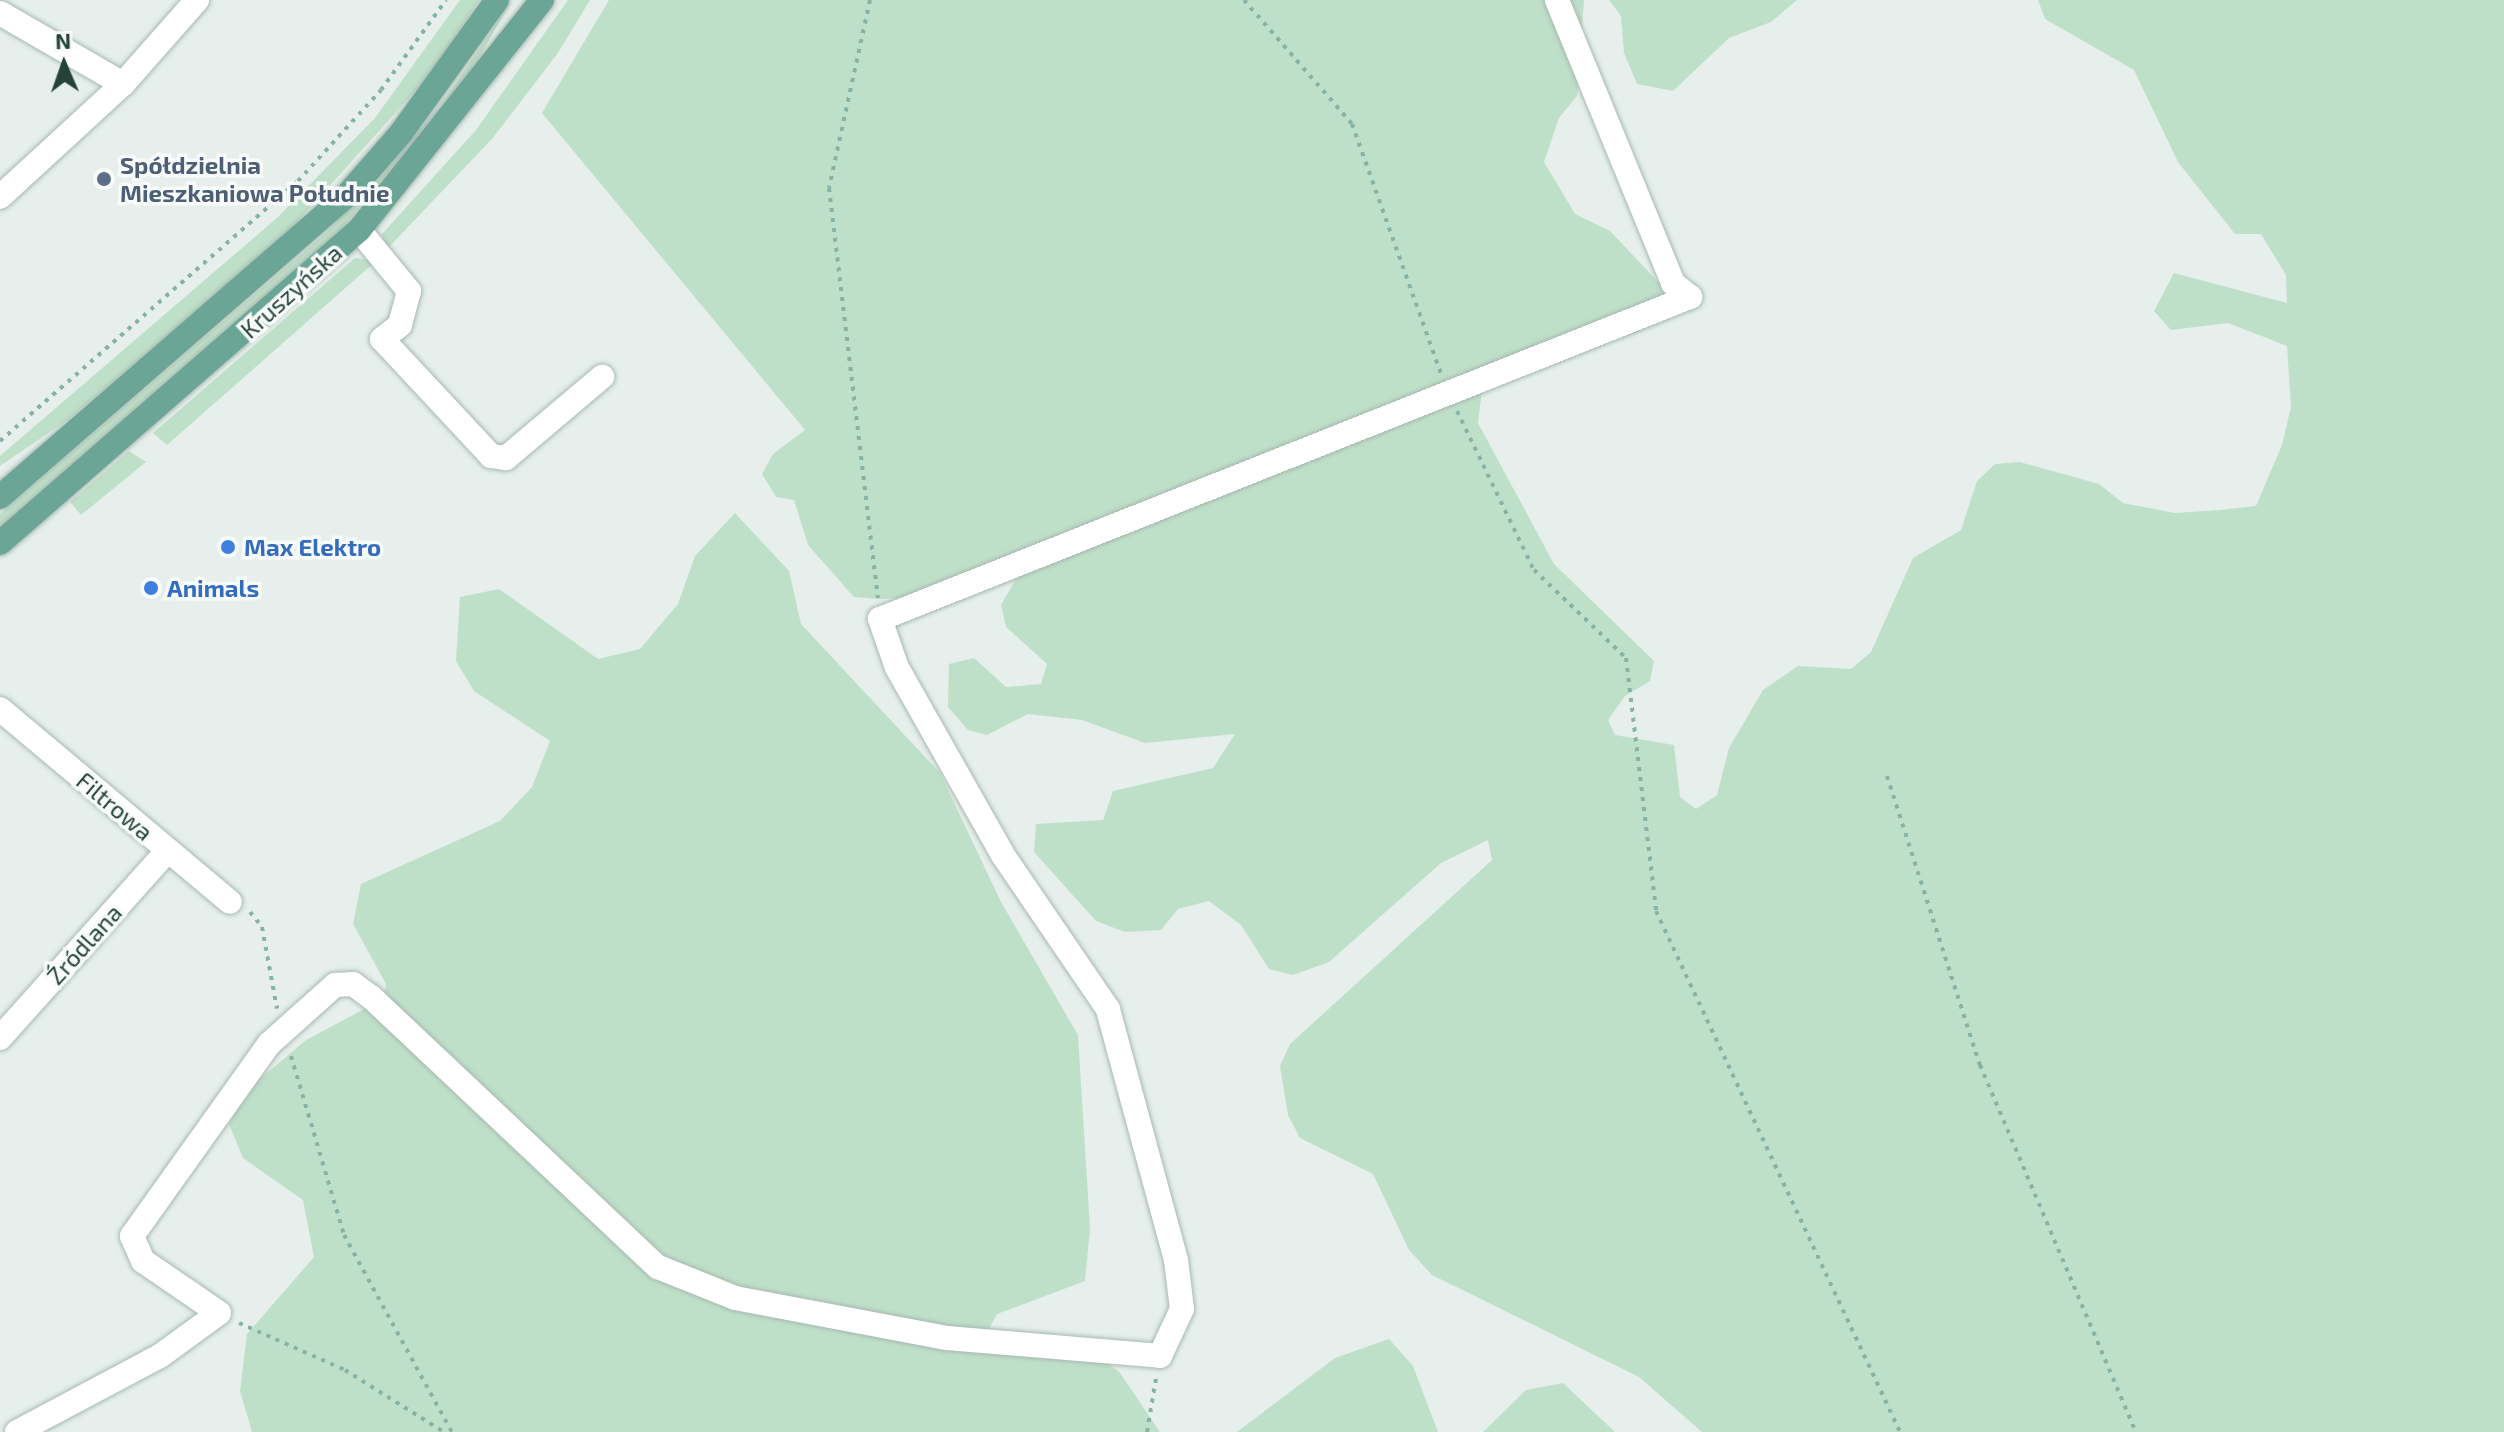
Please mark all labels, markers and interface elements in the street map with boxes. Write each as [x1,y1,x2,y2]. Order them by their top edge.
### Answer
north arrow [24,24,104,104]
text: N [55,27,72,53]
place label: Spółdzielnia Mieszkaniowa Południe [120,151,389,207]
marker: Spółdzielnia Mieszkaniowa Południe [95,170,113,188]
street label: Kruszyńska [234,238,348,344]
place label: Max Elektro [244,533,381,561]
marker: Max Elektro [219,538,237,556]
place label: Animals [167,574,259,602]
marker: Animals [142,579,160,597]
street label: Filtrowa [71,766,159,846]
street label: Źródlana [41,898,127,990]

